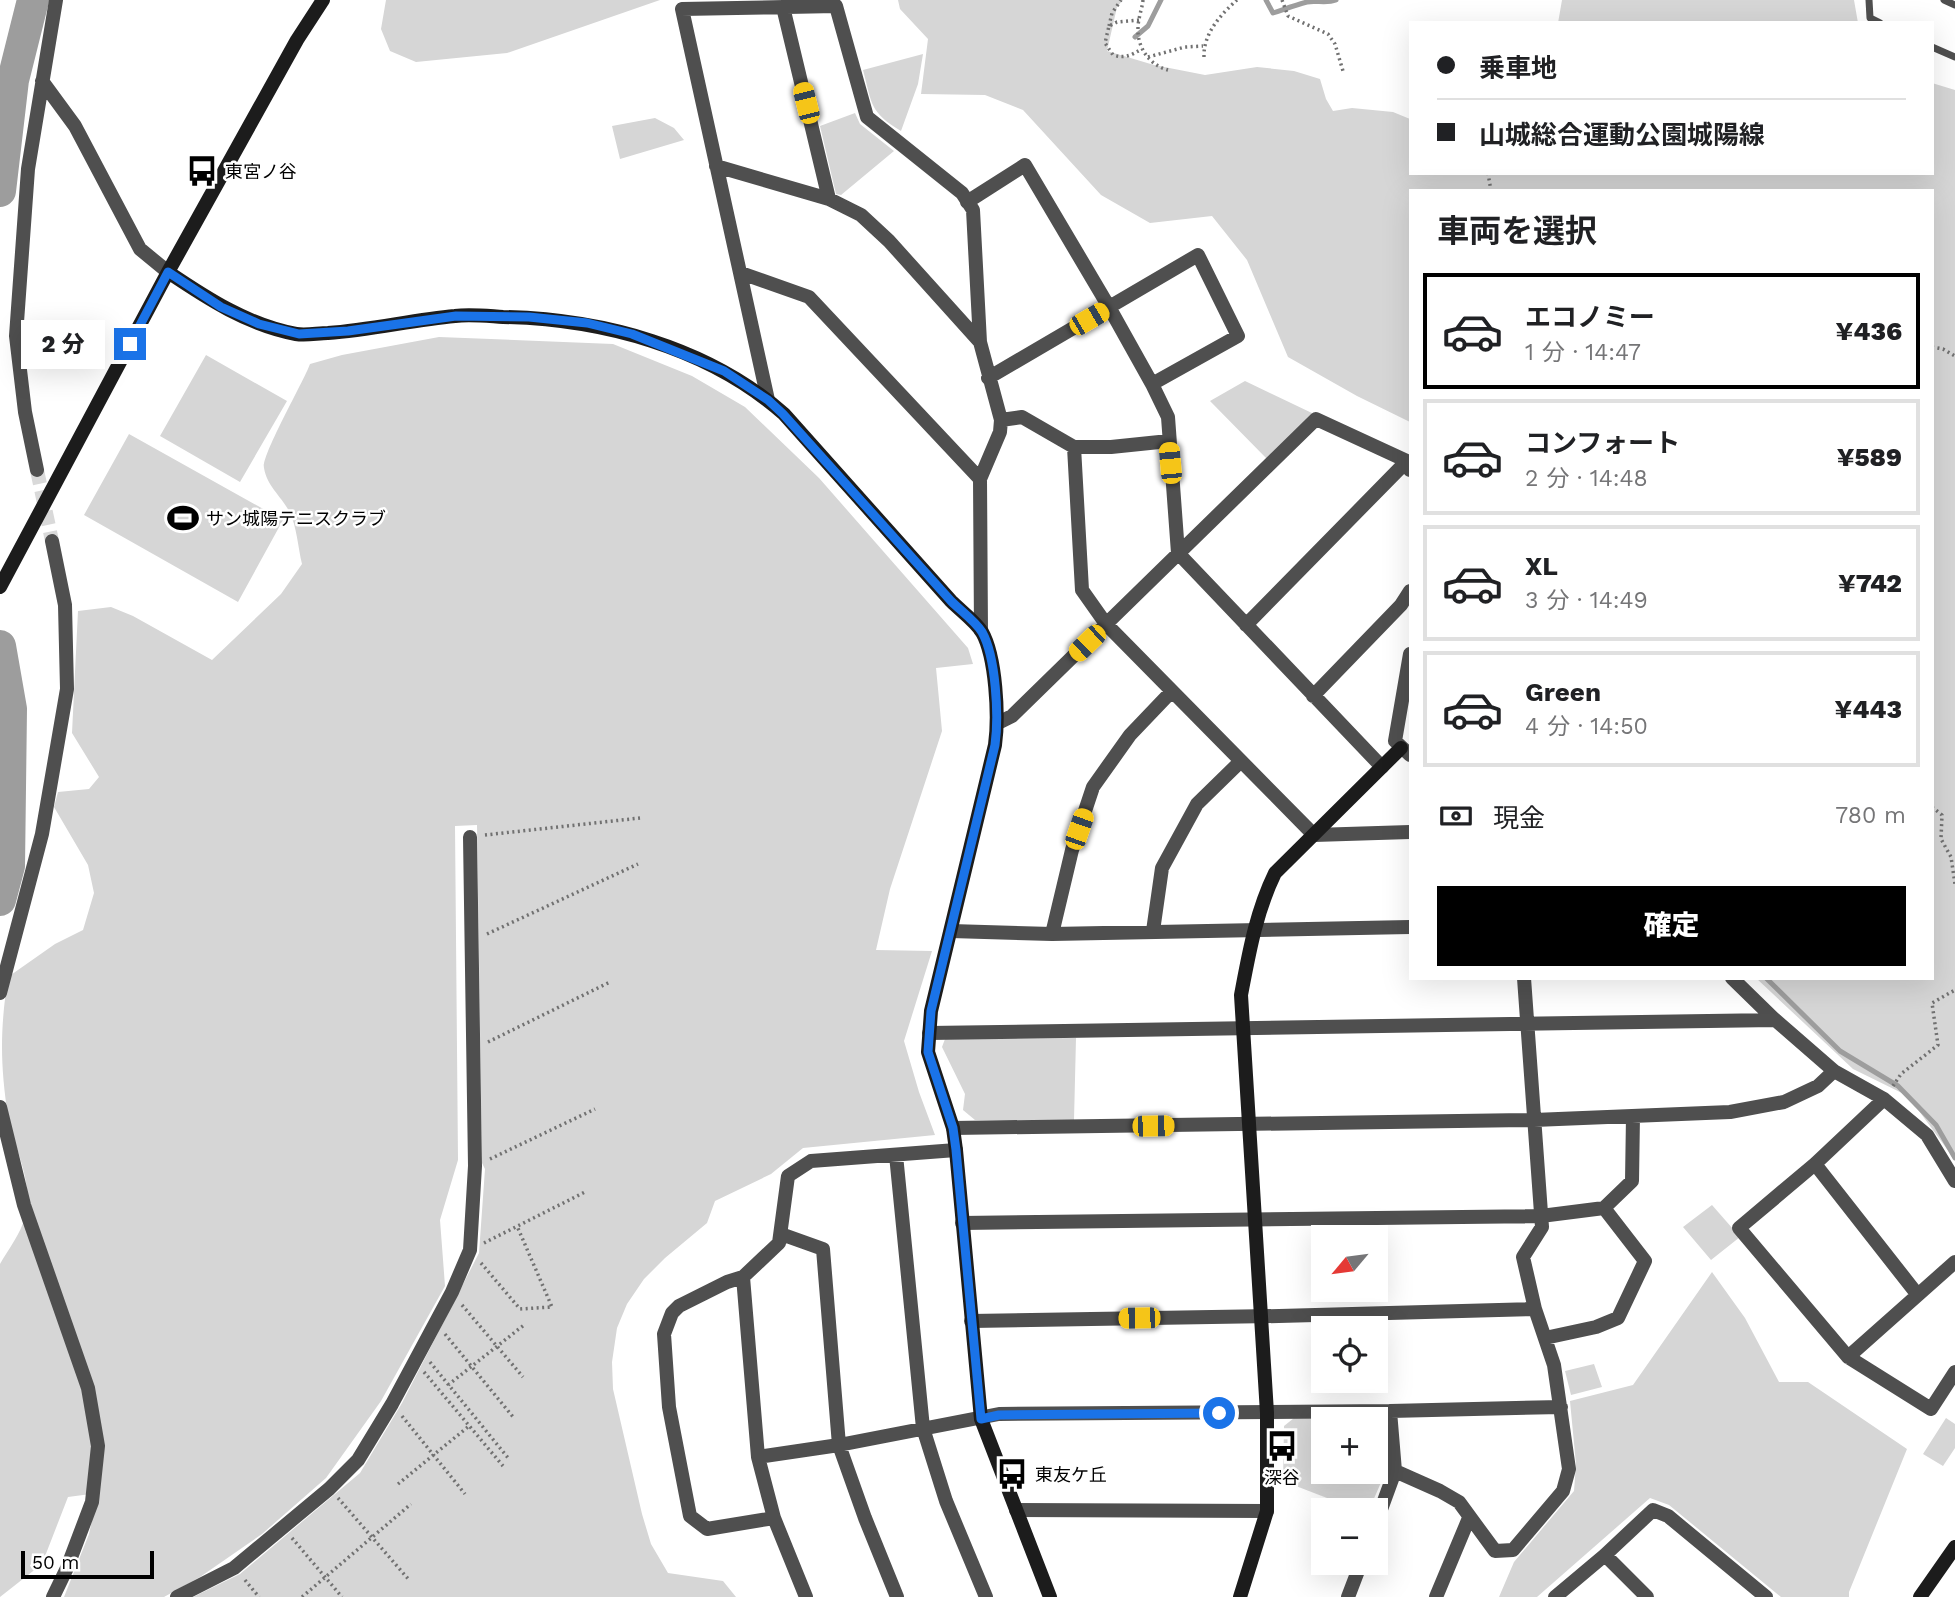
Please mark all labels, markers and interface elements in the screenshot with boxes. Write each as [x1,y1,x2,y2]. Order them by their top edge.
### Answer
text: 乗車地 [1479,53,1557,83]
car [791,80,822,126]
text: 山城総合運動公園城陽線 [1479,120,1765,150]
bus stop icon: 東宮ノ谷 [185,154,219,188]
place label: 東宮ノ谷 [225,161,297,182]
text: 車両を選択 [1437,212,1597,250]
car [1066,299,1113,339]
icon: car [1441,300,1504,363]
text: エコノミー [1525,302,1655,332]
text: ¥436 [1835,316,1902,346]
callout: 2 分 [22,320,106,368]
route end [114,328,146,360]
text: 2 分 [42,331,84,358]
text: 1 分 · 14:47 [1525,339,1641,366]
icon: car [1441,426,1504,489]
text: コンフォート [1525,428,1680,458]
car [1158,441,1183,485]
text: ¥589 [1837,442,1902,472]
text: 2 分 · 14:48 [1525,465,1648,492]
sports icon: サン城陽テニスクラブ [166,501,200,535]
place label: サン城陽テニスクラブ [206,508,386,529]
text: XL [1525,551,1558,581]
icon: car [1441,552,1504,615]
text: ¥742 [1838,568,1902,598]
text: 3 分 · 14:49 [1525,587,1648,614]
car [1065,621,1110,665]
text: Green [1525,677,1601,707]
icon: car [1441,678,1504,741]
text: ¥443 [1834,694,1902,724]
text: 4 分 · 14:50 [1525,713,1648,740]
icon: cash [1437,797,1475,835]
text: 780 m [1835,802,1906,829]
text: 現金 [1493,803,1545,833]
car [1063,806,1096,852]
button: 確定 [1437,886,1906,966]
car [1132,1115,1175,1137]
north arrow [1311,1225,1388,1302]
map controls [1311,1225,1388,1575]
car [1118,1307,1161,1329]
button: locate [1311,1316,1388,1393]
route start [1203,1397,1235,1429]
button: + [1311,1407,1388,1484]
bus stop icon: 深谷 [1265,1429,1299,1463]
bus stop icon: 東友ケ丘 [995,1457,1029,1491]
place label: 東友ケ丘 [1035,1464,1107,1485]
place label: 深谷 [1264,1467,1300,1488]
button: − [1311,1498,1388,1575]
scale bar [21,1548,154,1580]
text: 50 m [32,1551,79,1574]

